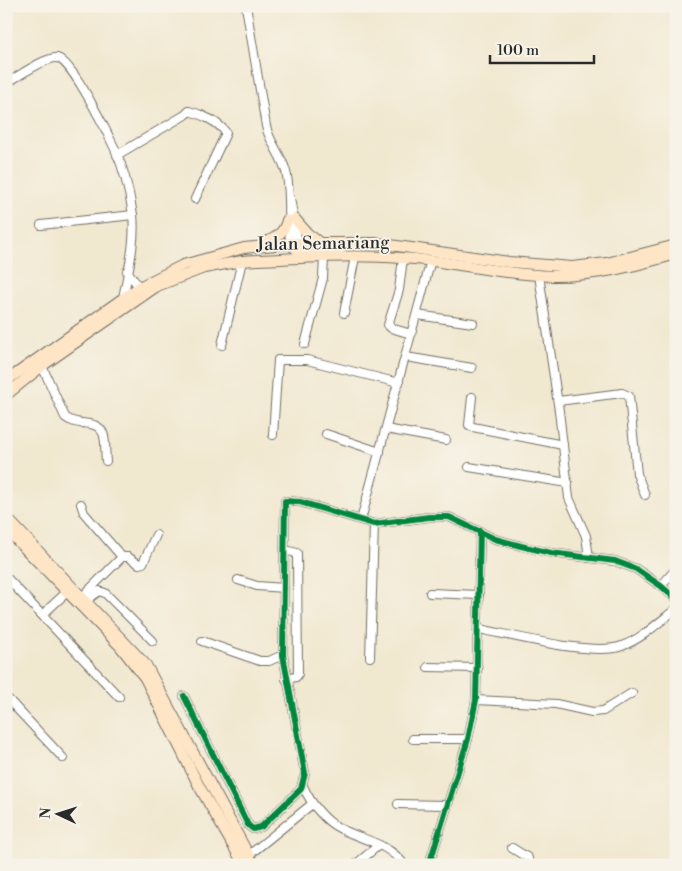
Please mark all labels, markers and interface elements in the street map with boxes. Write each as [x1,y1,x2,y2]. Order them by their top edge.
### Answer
scale bar [490,32,593,64]
text: 100 m [497,41,539,60]
street label: Jalan Semariang [255,231,390,256]
north arrow [32,788,82,838]
text: N [37,807,55,819]

